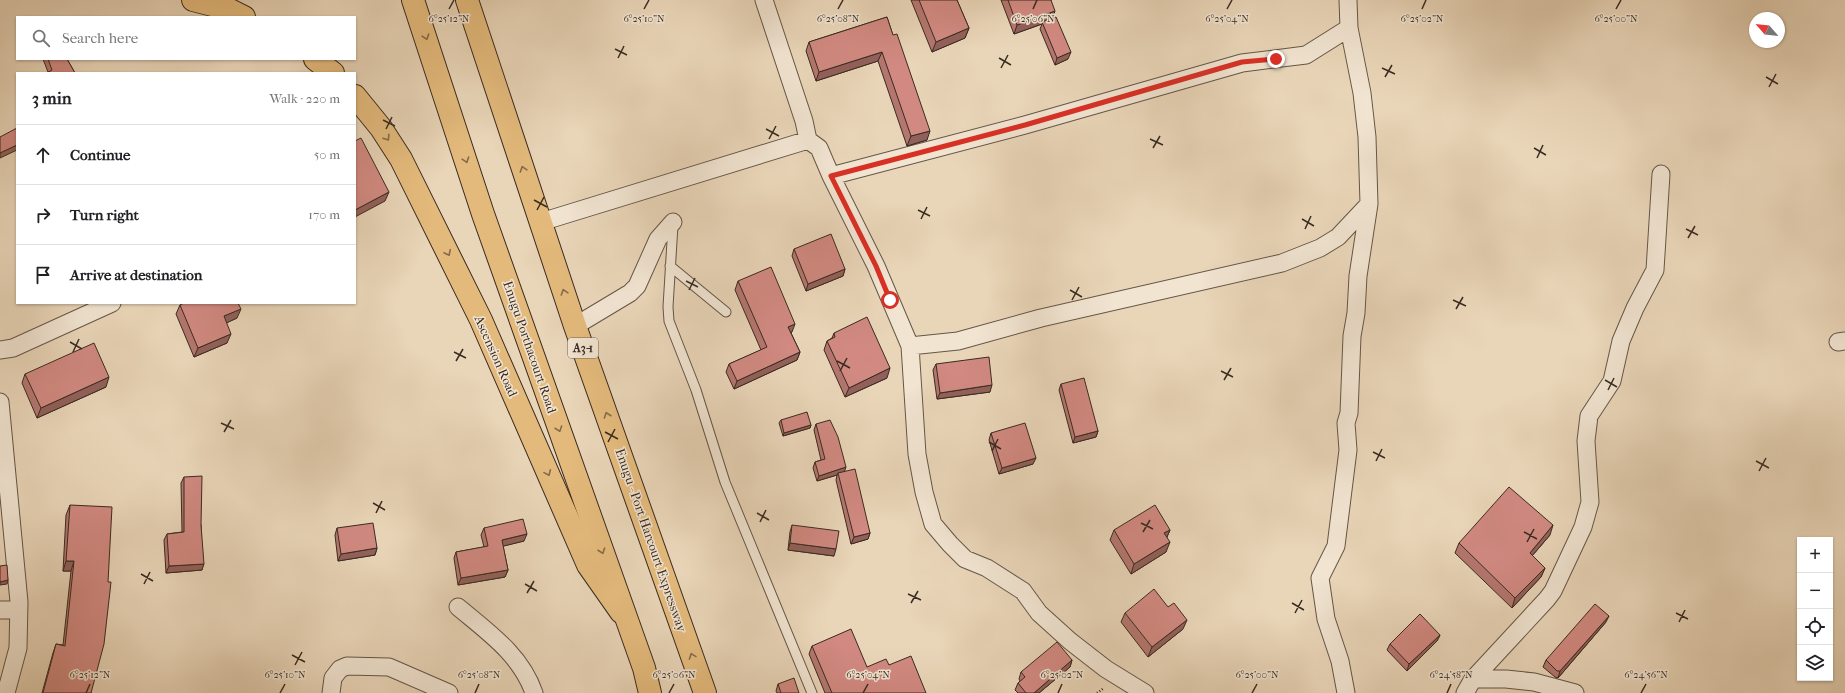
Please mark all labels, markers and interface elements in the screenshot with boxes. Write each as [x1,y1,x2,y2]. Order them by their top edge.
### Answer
north arrow [1749,12,1785,48]
text: 6°25'12"N [429,13,470,25]
text: 6°25'10"N [623,13,665,25]
text: 6°25'08"N [817,13,860,25]
text: 6°25'06"N [1011,13,1055,25]
text: 6°25'04"N [1205,13,1249,25]
text: 6°25'02"N [1401,13,1444,25]
text: 6°25'00"N [1594,13,1638,25]
search box [16,16,356,60]
icon: search [30,27,52,49]
text: Search here [62,29,138,47]
one-way arrow [421,33,430,40]
route end [1267,50,1285,68]
text: 3 min [32,88,72,108]
text: Walk · 220 m [269,91,340,106]
one-way arrow [383,134,390,141]
icon: ahead [32,144,54,166]
text: Continue [70,146,130,164]
text: 50 m [314,147,340,162]
one-way arrow [461,157,470,164]
one-way arrow [519,166,528,173]
icon: right [32,204,54,226]
text: Turn right [70,206,139,224]
text: 170 m [308,207,340,222]
one-way arrow [443,249,450,256]
icon: arrive [32,264,54,286]
text: Arrive at destination [70,266,202,284]
street label: Enugu Porthacourt Road [500,279,560,416]
one-way arrow [560,289,569,296]
route start [881,291,899,309]
street label: Ascension Road [471,312,521,400]
road number: A3-1 [568,338,598,358]
one-way arrow [603,412,611,419]
one-way arrow [554,425,563,432]
street label: Enugu - Port Harcourt Expressway [612,446,690,635]
one-way arrow [543,469,551,477]
map controls [1797,537,1833,681]
button: + [1797,537,1833,573]
one-way arrow [597,548,606,555]
button: − [1797,573,1833,609]
button: locate [1797,609,1833,645]
button: layers [1797,645,1833,681]
one-way arrow [688,653,697,660]
text: 6°25'12"N [70,669,111,681]
text: 6°25'10"N [264,669,306,681]
text: 6°25'08"N [458,669,501,681]
text: 6°25'06"N [652,669,696,681]
text: 6°25'04"N [846,669,890,681]
text: 6°25'02"N [1041,669,1084,681]
text: 6°25'00"N [1235,669,1279,681]
text: 6°24'58"N [1429,669,1473,681]
text: 6°24'56"N [1624,669,1668,681]

